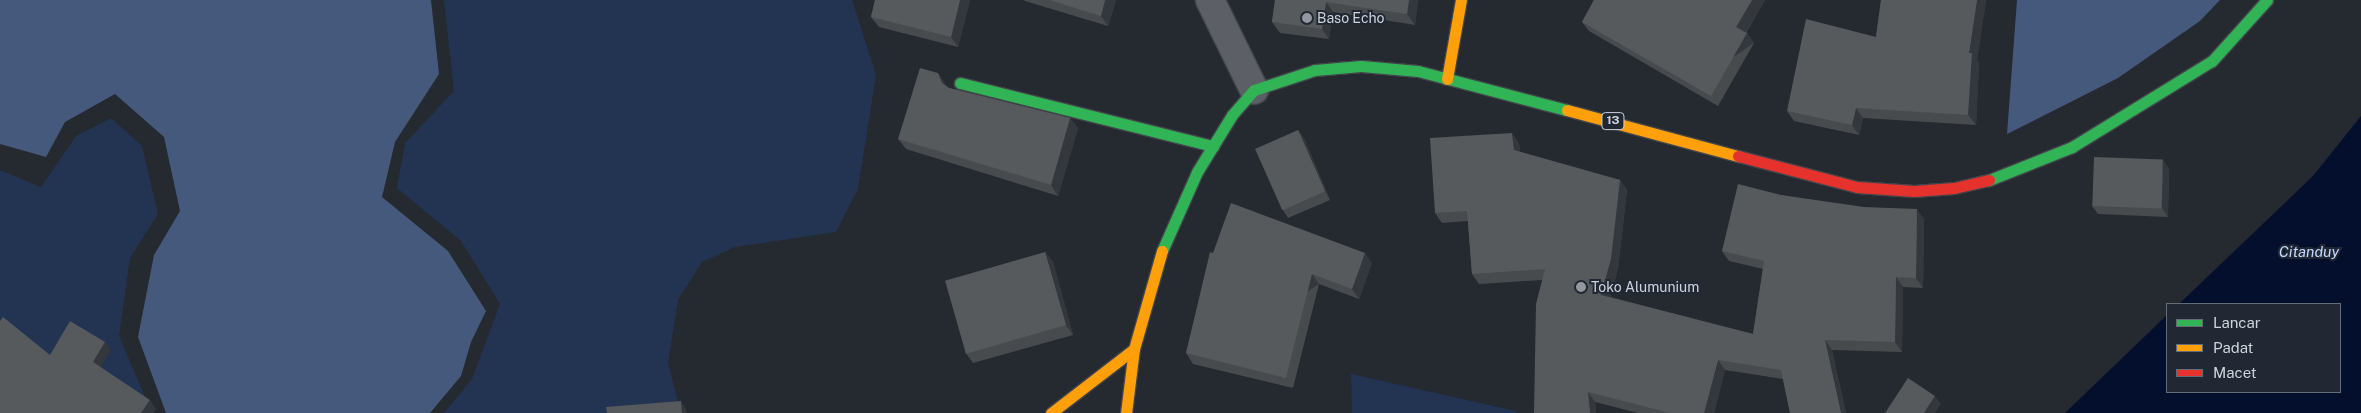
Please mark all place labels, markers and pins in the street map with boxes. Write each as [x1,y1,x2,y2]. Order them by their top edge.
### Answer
place label: Baso Echo [1317,10,1385,26]
marker: Baso Echo [1301,12,1313,24]
place label: Toko Alumunium [1591,279,1699,295]
marker: Toko Alumunium [1575,281,1587,293]

